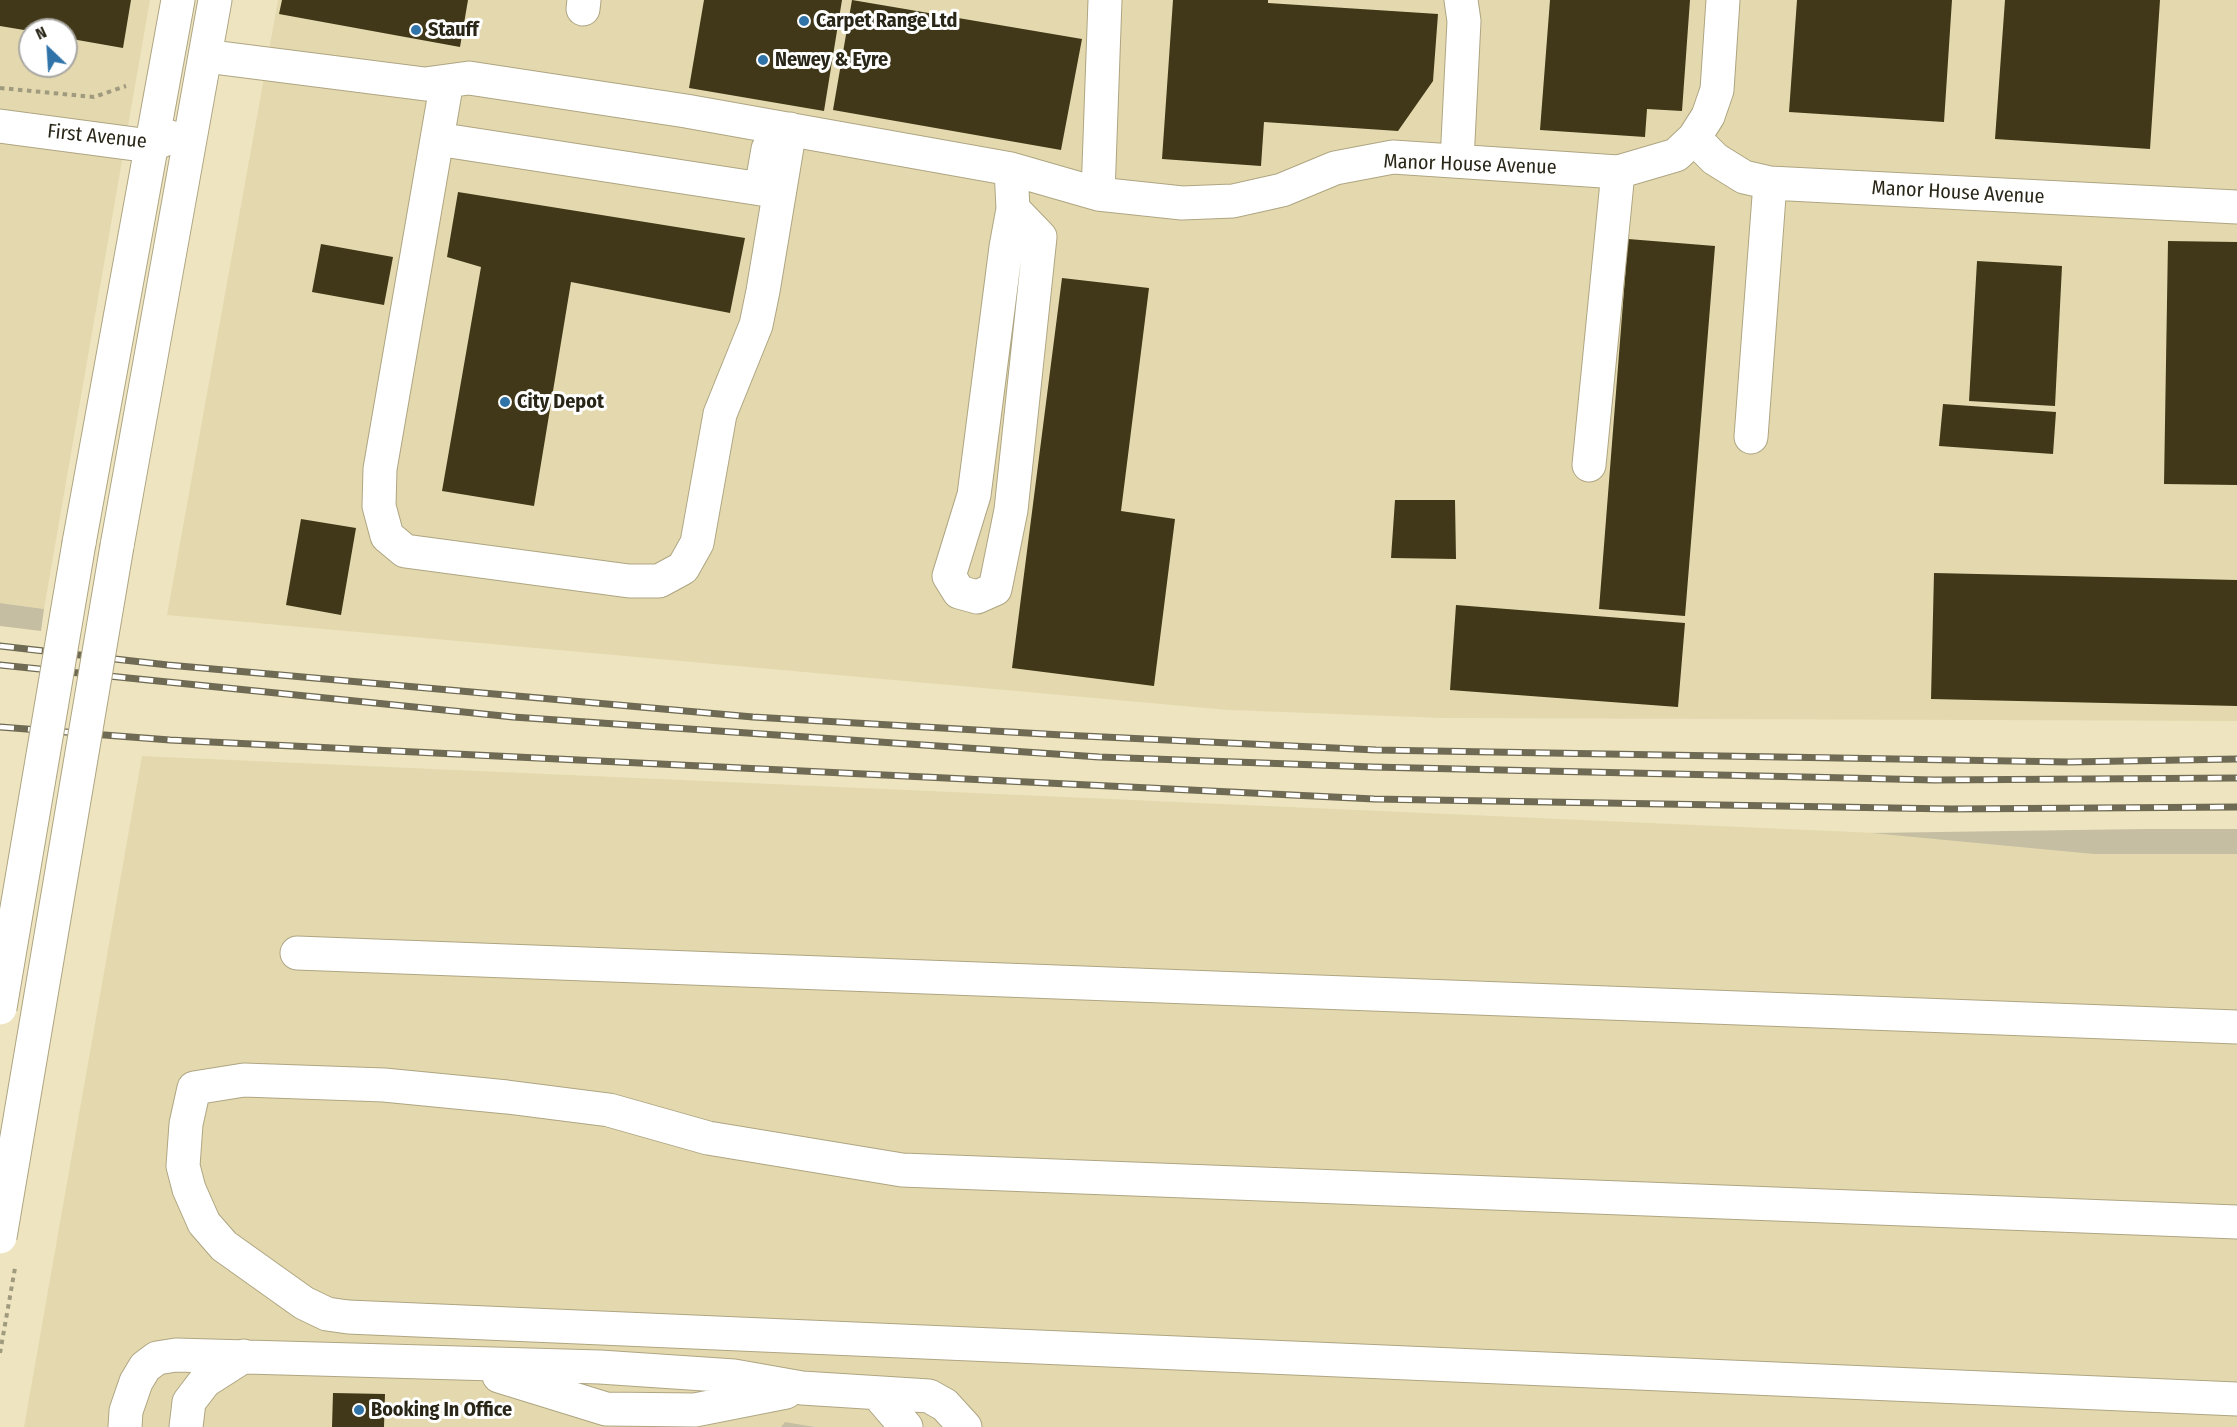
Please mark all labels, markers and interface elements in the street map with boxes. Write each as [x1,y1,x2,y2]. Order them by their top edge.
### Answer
place label: Carpet Range Ltd [816,9,957,33]
marker: Carpet Range Ltd [797,14,811,28]
north arrow [18,18,78,78]
place label: Stauff [428,18,479,42]
text: N [33,22,49,44]
marker: Stauff [409,23,423,37]
place label: Newey & Eyre [775,48,888,72]
marker: Newey & Eyre [756,53,770,67]
street label: First Avenue [46,120,148,154]
street label: Manor House Avenue [1383,150,1557,180]
street label: Manor House Avenue [1871,176,2045,210]
place label: City Depot [517,390,604,414]
marker: City Depot [498,395,512,409]
place label: Booking In Office [371,1398,512,1422]
marker: Booking In Office [352,1403,366,1417]

